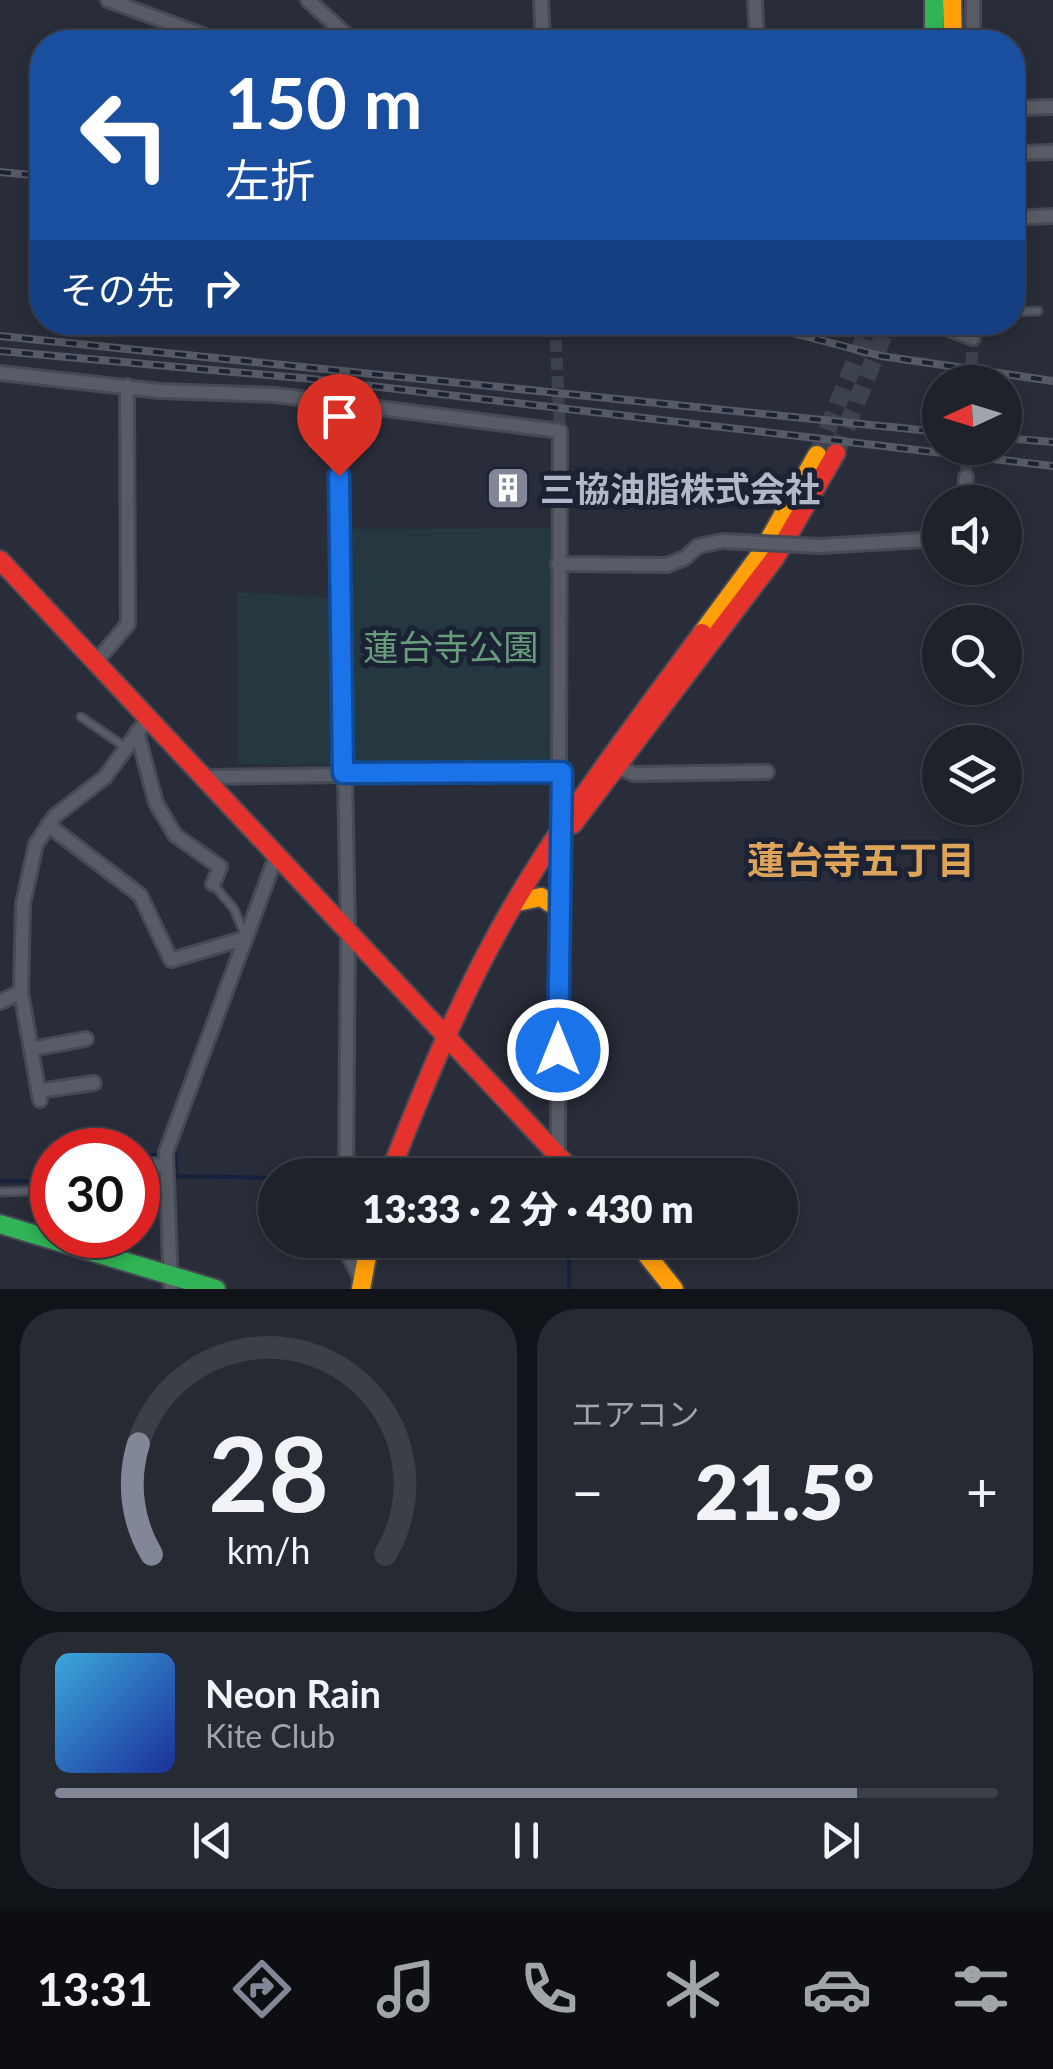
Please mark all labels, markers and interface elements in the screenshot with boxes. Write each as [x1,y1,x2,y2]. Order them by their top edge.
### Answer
text: 150 m [225,60,422,144]
icon: left [60,70,190,200]
text: 左折 [225,153,315,207]
icon: right [194,260,249,315]
text: その先 [60,266,174,312]
north arrow [922,365,1022,465]
map controls [922,365,1022,825]
pin [297,374,382,477]
icon: arrive [312,389,367,444]
building icon: 三協油脂株式会社 [485,465,531,511]
place label: 三協油脂株式会社 [540,467,820,509]
button: sound [922,485,1022,585]
button: search [922,605,1022,705]
park label: 蓮台寺公園 [363,625,539,667]
button: layers [922,725,1022,825]
district label: 蓮台寺五丁目 [747,836,975,882]
position arrow [506,998,610,1102]
speed limit sign: 30 [30,1128,160,1258]
text: 13:33 · 2 分 · 430 m [362,1185,694,1231]
text: エアコン [572,1394,700,1433]
text: 28 [208,1409,329,1534]
text: 21.5° [695,1446,875,1536]
text: − [572,1458,603,1524]
text: + [966,1458,998,1524]
text: km/h [226,1529,310,1572]
text: Neon Rain [205,1670,381,1716]
text: Kite Club [205,1716,335,1755]
icon: previous [185,1813,240,1868]
icon: pause [499,1813,554,1868]
icon: next [813,1813,868,1868]
icon: directions [227,1954,297,2024]
icon: music [371,1954,441,2024]
icon: phone [514,1954,584,2024]
icon: climate [658,1954,728,2024]
icon: car [802,1954,872,2024]
icon: filters [946,1954,1016,2024]
text: 13:31 [37,1962,153,2016]

